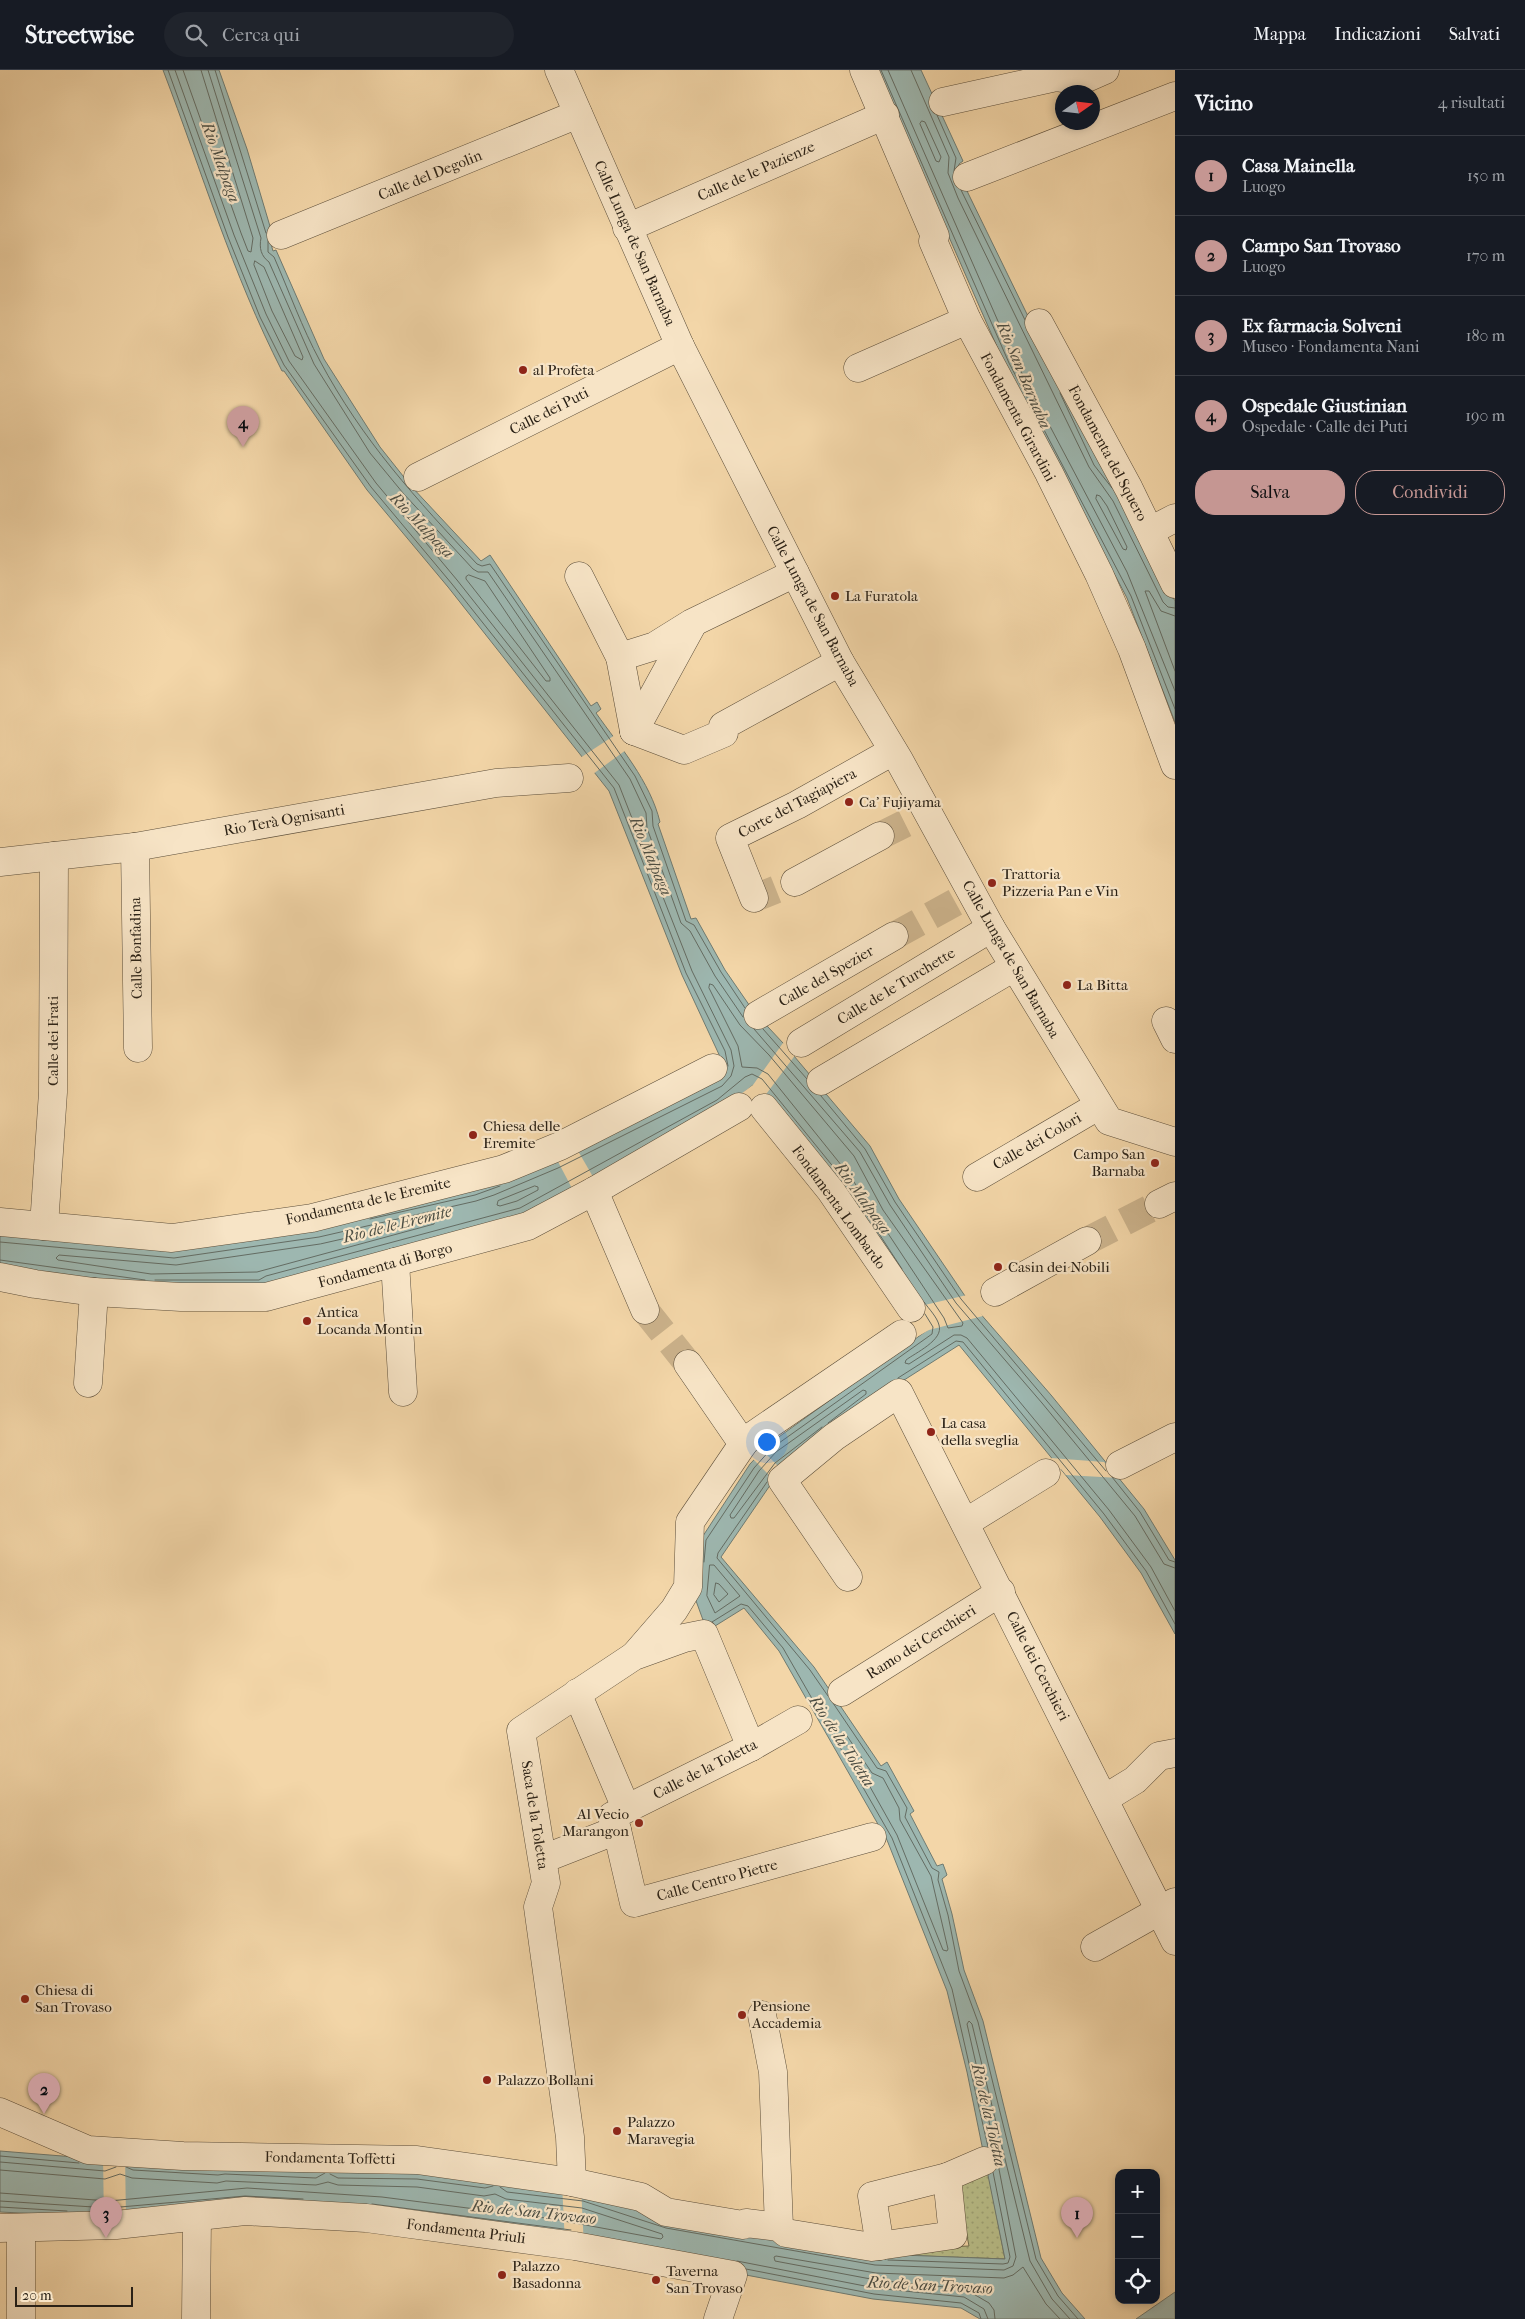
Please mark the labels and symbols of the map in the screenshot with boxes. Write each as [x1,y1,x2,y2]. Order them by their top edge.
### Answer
north arrow [1055,85,1100,130]
water label: Rio Malpaga [197,118,244,205]
street label: Calle de le Pazienze [695,137,818,205]
street label: Calle del Degolin [375,146,485,204]
street label: Calle Lunga de San Barnaba [590,157,680,329]
water label: Rio San Barnaba [993,318,1055,431]
street label: Fondamenta Girardini [976,349,1060,485]
place label: al Profeta [533,361,596,379]
marker: al Profeta [517,364,529,376]
street label: Fondamenta del Squero [1065,382,1152,524]
street label: Calle dei Puti [506,383,592,439]
pin: 4 [227,406,259,447]
water label: Rio Malpaga [385,488,458,562]
street label: Calle Lunga de San Barnaba [763,523,863,690]
place label: La Furatola [845,587,919,605]
marker: La Furatola [829,590,841,602]
street label: Corte del Tagiapiera [735,764,860,842]
place label: Ca' Fujiyama [859,793,942,811]
marker: Ca' Fujiyama [843,796,855,808]
street label: Rio Terà Ognisanti [222,800,347,840]
water label: Rio Malpaga [625,813,676,898]
place label: Trattoria Pizzeria Pan e Vin [1002,865,1119,900]
street label: Calle Lunga de San Barnaba [958,877,1064,1042]
marker: Trattoria Pizzeria Pan e Vin [986,877,998,889]
street label: Calle Bonfadina [126,896,146,999]
street label: Calle del Spezier [775,941,877,1010]
street label: Calle de le Turchette [834,943,959,1028]
place label: La Bitta [1077,976,1129,994]
marker: La Bitta [1061,979,1073,991]
street label: Calle dei Frati [44,995,62,1086]
street label: Calle dei Colori [990,1108,1085,1174]
place label: Chiesa delle Eremite [483,1117,561,1152]
marker: Chiesa delle Eremite [467,1129,479,1141]
street label: Fondamenta Lombardo [788,1141,890,1273]
place label: Campo San Barnaba [1073,1145,1146,1180]
marker: Campo San Barnaba [1149,1157,1161,1169]
water label: Rio Malpaga [830,1158,895,1238]
street label: Fondamenta de le Eremite [284,1173,453,1229]
water label: Rio de le Eremite [340,1201,454,1247]
street label: Fondamenta di Borgo [316,1238,454,1292]
place label: Casin dei Nobili [1008,1258,1110,1276]
marker: Casin dei Nobili [992,1261,1004,1273]
place label: Antica Locanda Montin [316,1303,423,1338]
marker: Antica Locanda Montin [301,1315,313,1327]
place label: La casa della sveglia [941,1414,1020,1449]
marker: La casa della sveglia [925,1426,937,1438]
your location [754,1429,780,1455]
street label: Ramo dei Cerchieri [863,1601,980,1683]
street label: Calle dei Cerchieri [1003,1608,1074,1724]
water label: Rio de la Toletta [805,1691,879,1790]
street label: Calle de la Toletta [650,1735,761,1803]
street label: Saca de la Toletta [518,1759,553,1872]
place label: Al Vecio Marangon [562,1805,629,1840]
marker: Al Vecio Marangon [633,1817,645,1829]
street label: Calle Centro Pietre [655,1855,780,1905]
place label: Chiesa di San Trovaso [35,1981,112,2016]
marker: Chiesa di San Trovaso [19,1993,31,2005]
place label: Pensione Accademia [751,1997,822,2032]
marker: Pensione Accademia [736,2009,748,2021]
water label: Rio de la Toletta [968,2061,1010,2168]
place label: Palazzo Bollani [497,2071,594,2089]
pin: 2 [28,2073,60,2114]
marker: Palazzo Bollani [481,2074,493,2086]
place label: Palazzo Maravegia [627,2113,696,2148]
marker: Palazzo Maravegia [611,2125,623,2137]
street label: Fondamenta Toffetti [264,2148,396,2168]
water label: Rio de San Trovaso [470,2196,598,2228]
pin: 3 [90,2197,122,2238]
pin: 1 [1061,2197,1093,2238]
street label: Fondamenta Priuli [405,2215,527,2247]
place label: Palazzo Basadonna [512,2257,582,2292]
place label: Taverna San Trovaso [666,2262,743,2297]
marker: Palazzo Basadonna [496,2269,508,2281]
water label: Rio de San Trovaso [866,2272,993,2298]
marker: Taverna San Trovaso [650,2274,662,2286]
scale bar [15,2284,132,2307]

